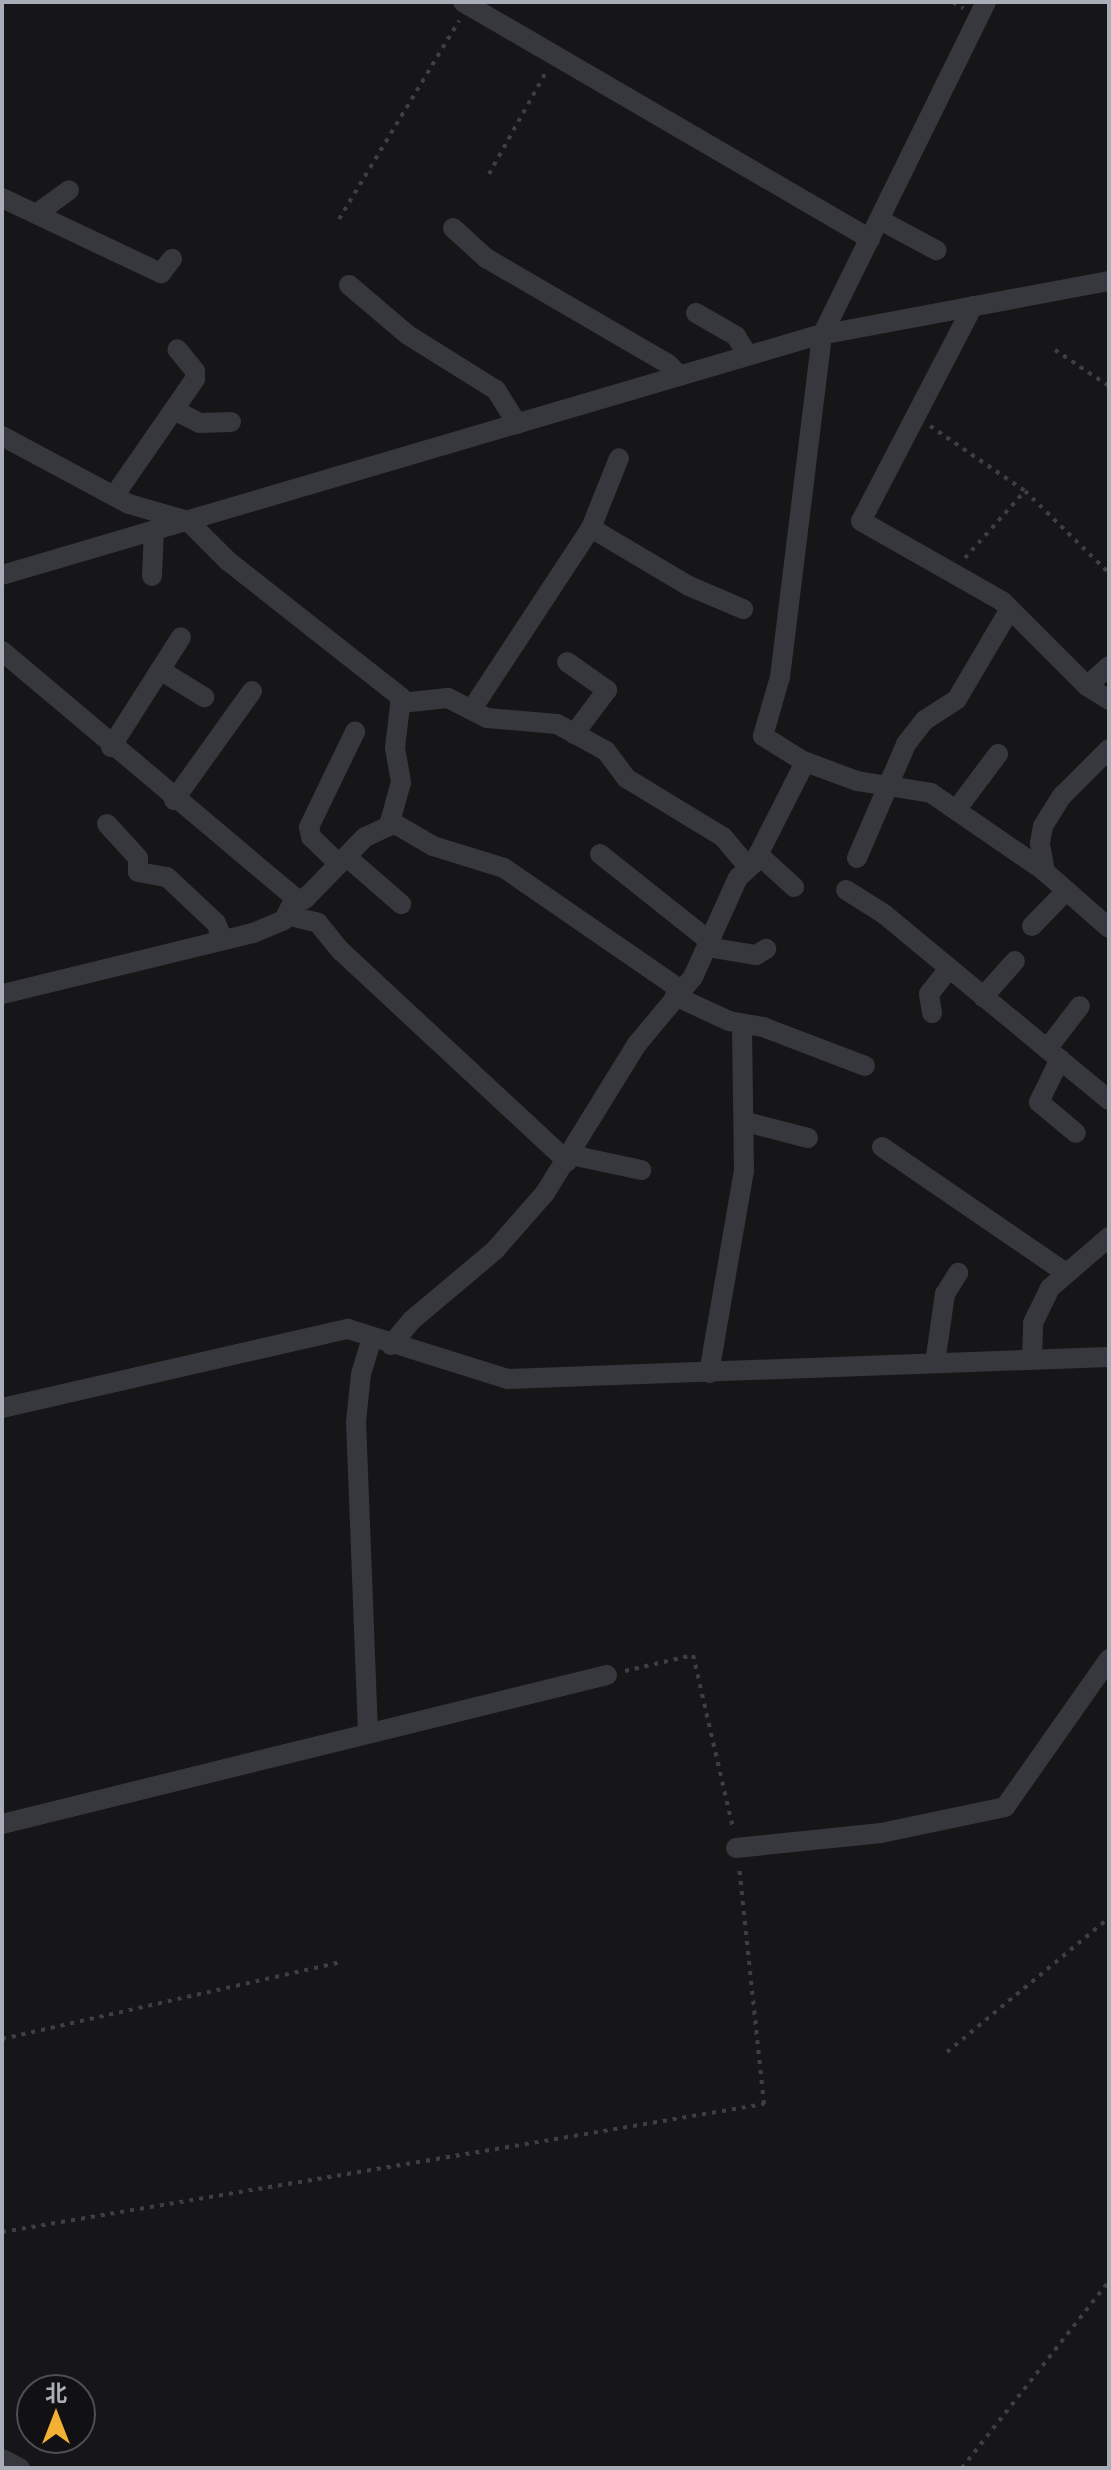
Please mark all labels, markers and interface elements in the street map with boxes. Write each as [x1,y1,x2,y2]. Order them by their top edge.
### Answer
north arrow [16,2374,96,2454]
text: 北 [45,2379,67,2405]

